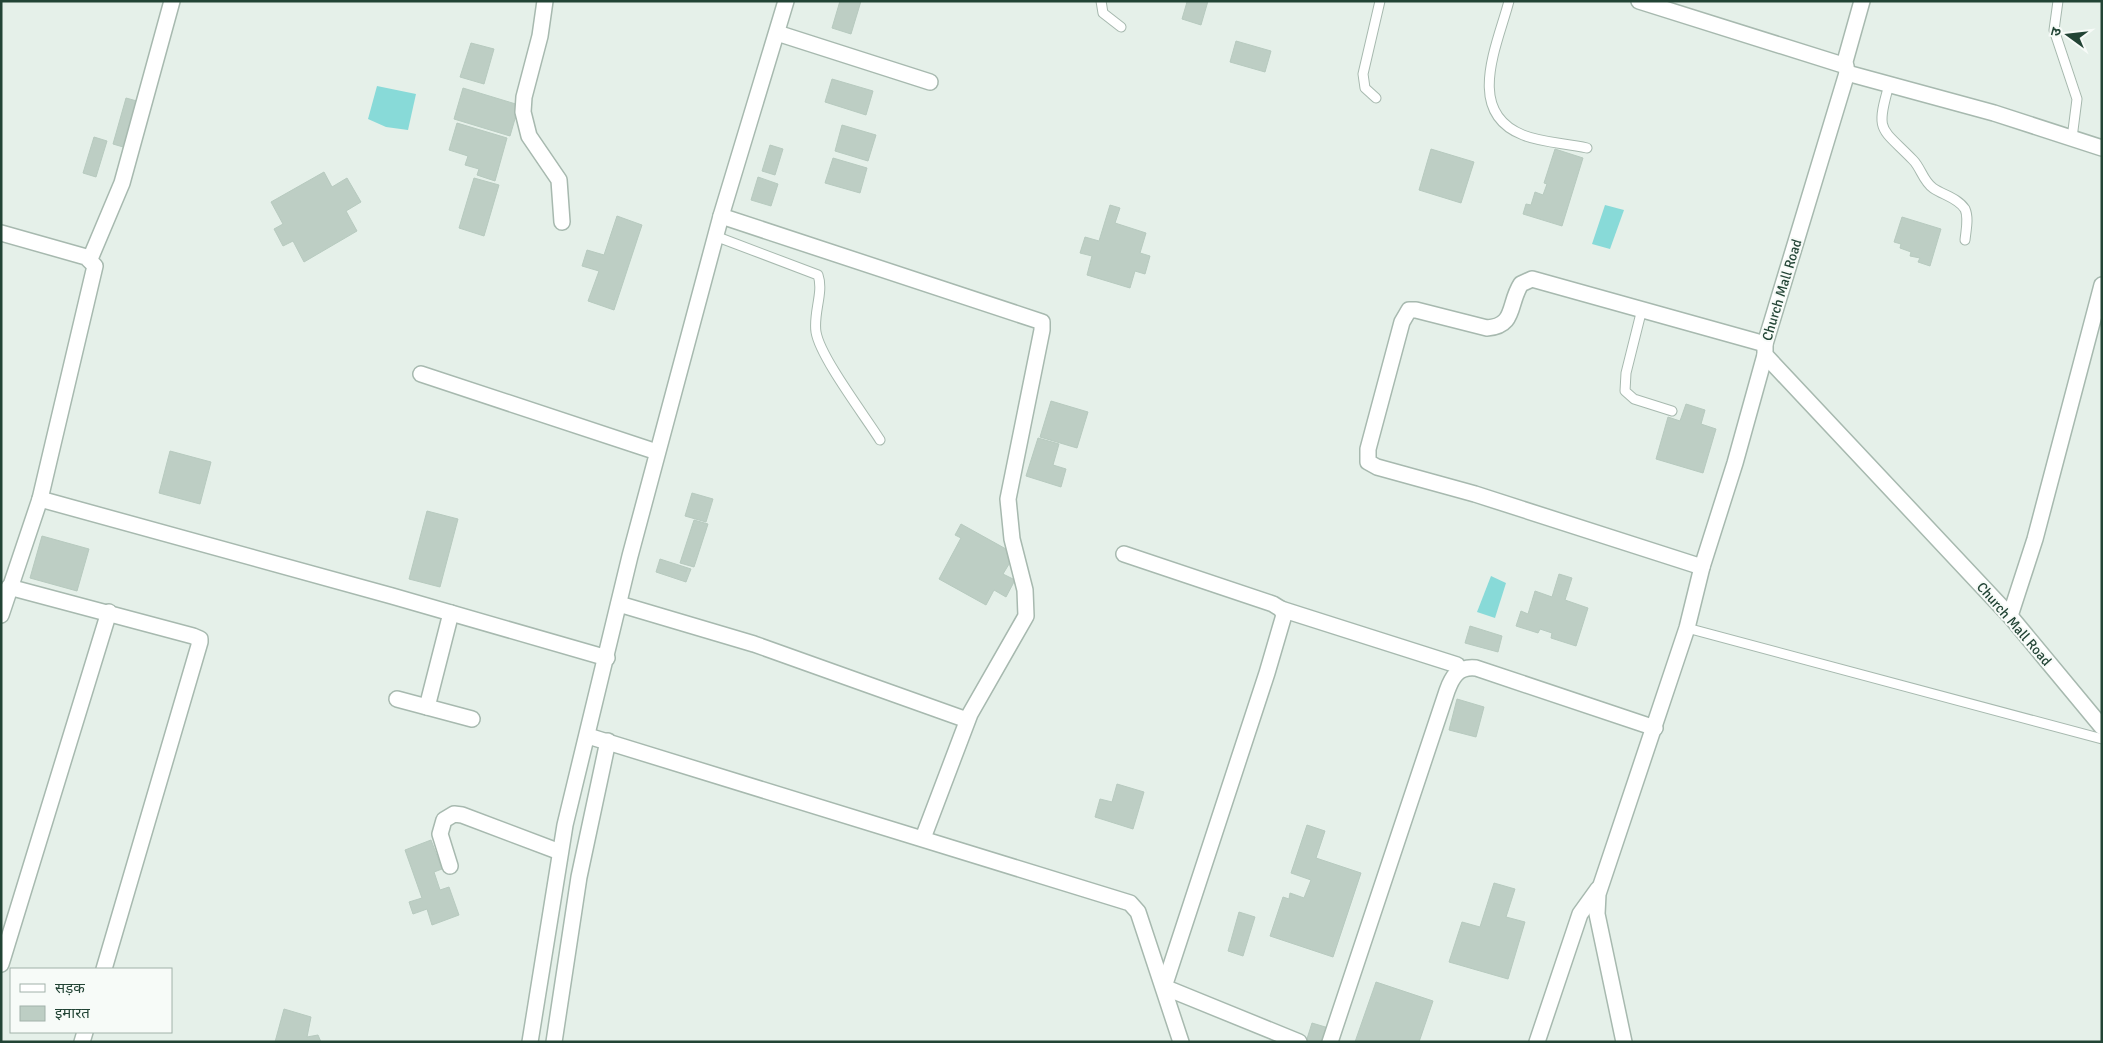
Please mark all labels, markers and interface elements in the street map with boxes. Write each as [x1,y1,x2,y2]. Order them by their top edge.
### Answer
north arrow [2043,10,2093,60]
text: उ [2047,25,2065,38]
street label: Church Mall Road [1758,237,1806,343]
street label: Church Mall Road [1973,579,2055,669]
legend [10,968,172,1033]
text: सड़क [55,979,85,997]
text: इमारत [55,1004,90,1022]

